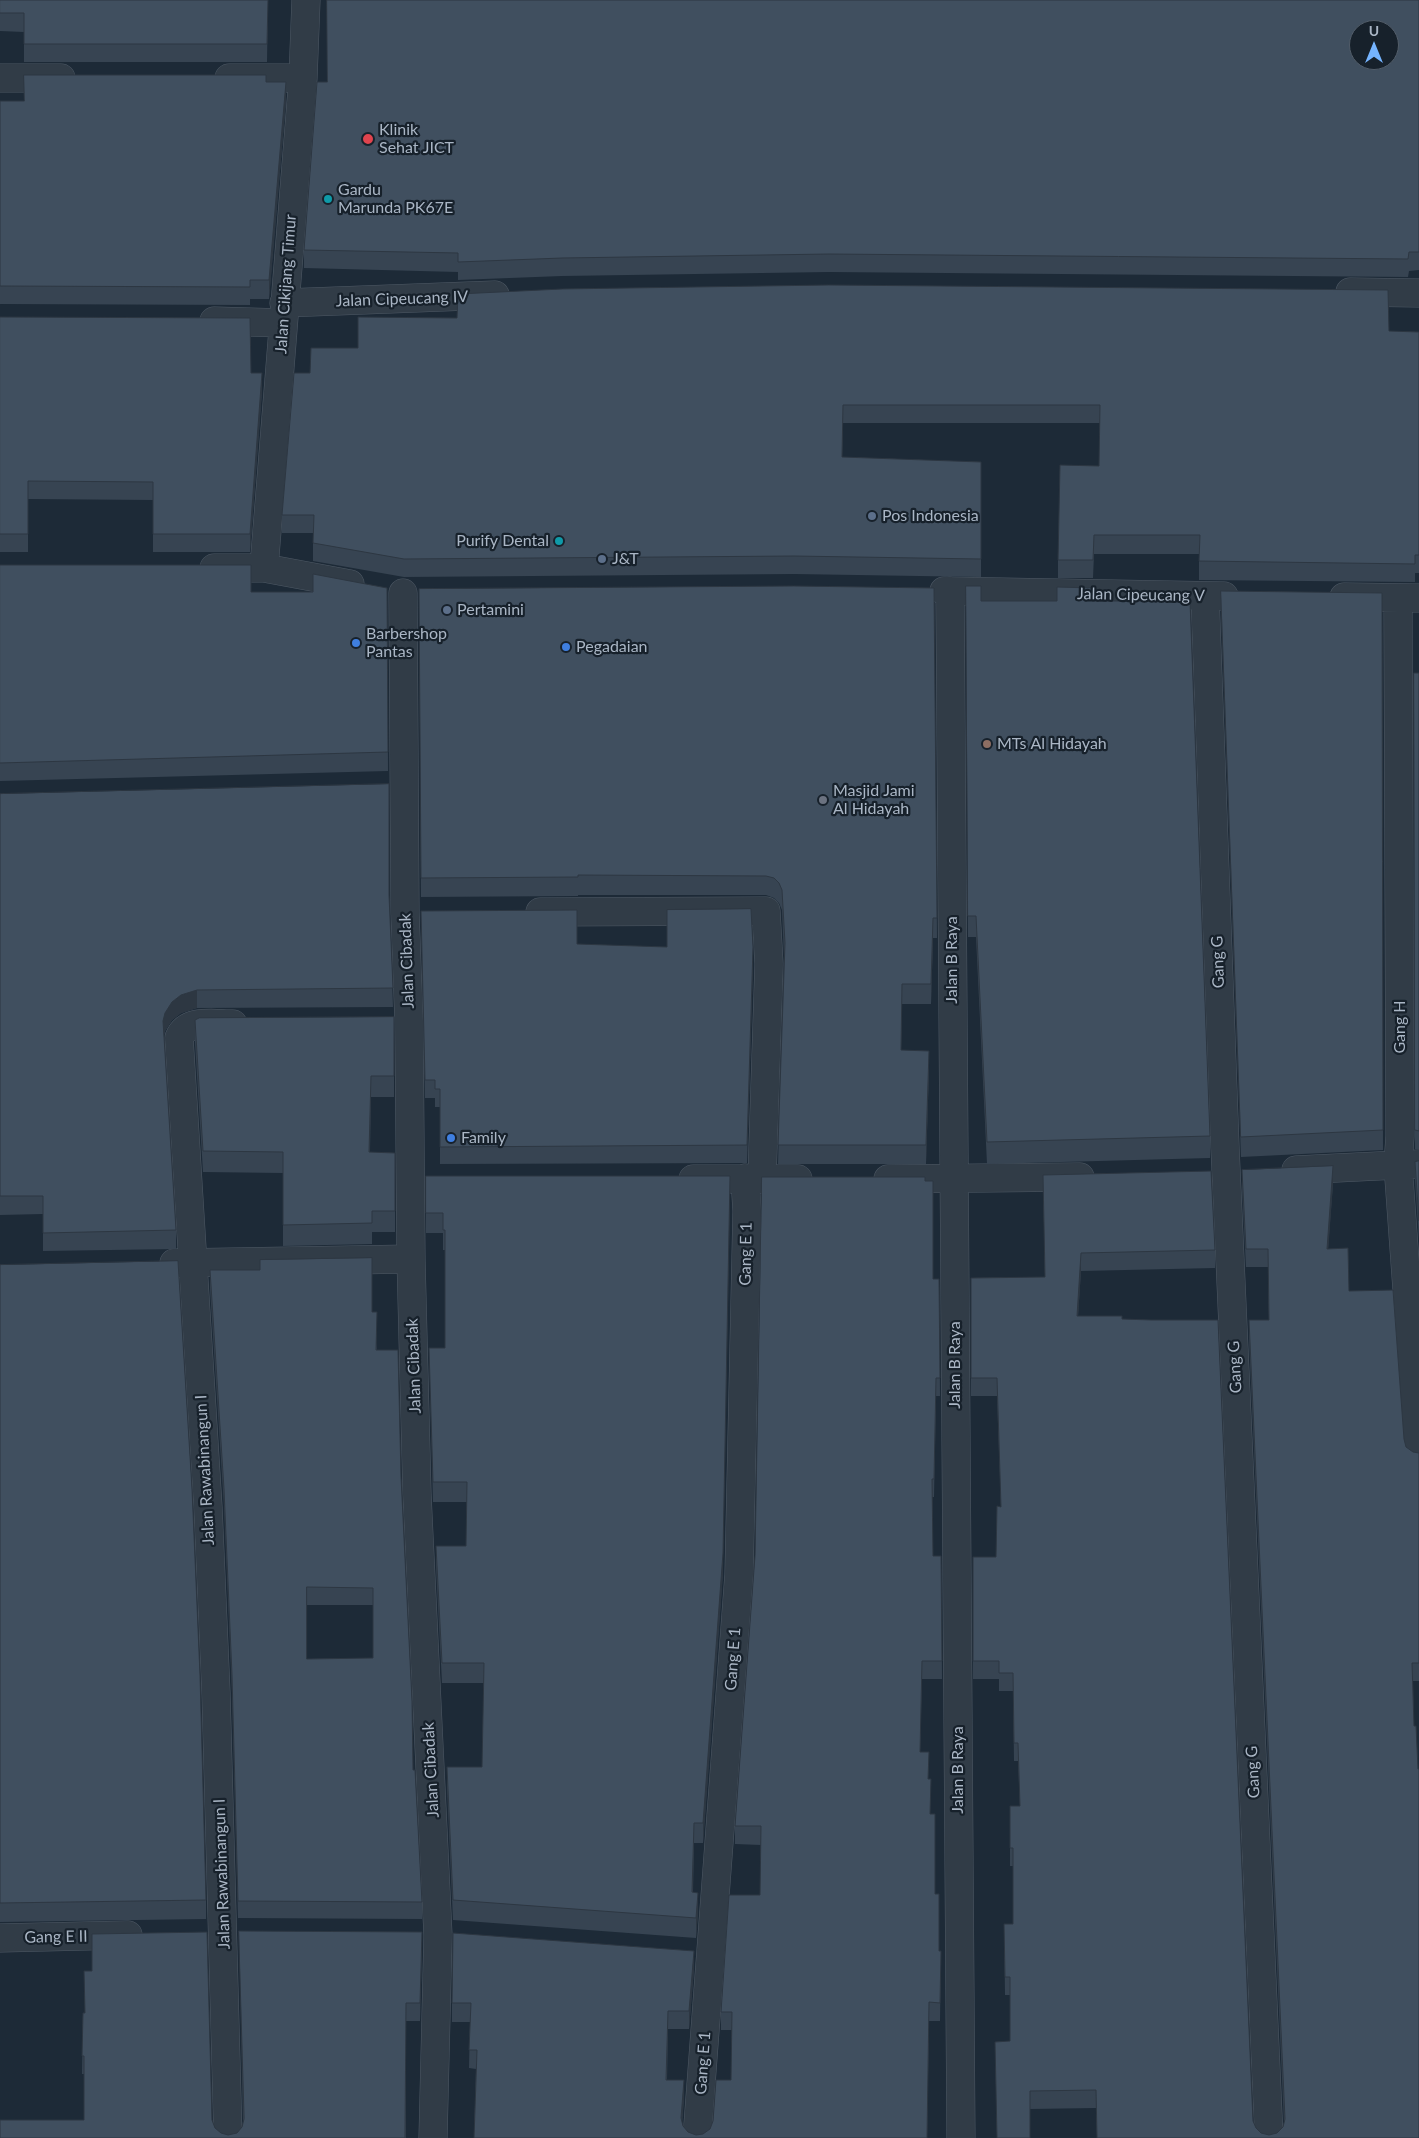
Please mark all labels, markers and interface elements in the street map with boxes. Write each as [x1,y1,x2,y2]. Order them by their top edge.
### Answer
north arrow [1349,20,1399,70]
text: U [1369,22,1379,39]
place label: Klinik Sehat JICT [379,120,454,158]
marker: Klinik Sehat JICT [361,132,375,146]
place label: Gardu Marunda PK67E [338,180,453,218]
marker: Gardu Marunda PK67E [322,193,334,205]
street label: Jalan Cikijang Timur [272,214,300,354]
street label: Jalan Cipeucang IV [336,287,468,311]
place label: Pos Indonesia [882,506,979,526]
marker: Pos Indonesia [866,510,878,522]
place label: Purify Dental [456,531,549,551]
marker: Purify Dental [553,535,565,547]
place label: J&T [612,549,639,569]
marker: J&T [596,553,608,565]
street label: Jalan Cipeucang V [1077,584,1205,606]
place label: Pertamini [457,600,524,620]
marker: Pertamini [441,604,453,616]
place label: Barbershop Pantas [366,624,447,662]
marker: Barbershop Pantas [350,637,362,649]
place label: Pegadaian [576,637,648,657]
marker: Pegadaian [560,641,572,653]
place label: MTs Al Hidayah [997,734,1107,754]
marker: MTs Al Hidayah [981,738,993,750]
place label: Masjid Jami Al Hidayah [833,781,915,819]
marker: Masjid Jami Al Hidayah [817,794,829,806]
street label: Jalan Cibadak [396,913,418,1009]
street label: Jalan B Raya [942,916,962,1004]
street label: Gang G [1207,935,1229,989]
street label: Gang H [1390,1000,1410,1054]
place label: Family [461,1128,506,1148]
marker: Family [445,1132,457,1144]
street label: Gang E 1 [736,1222,756,1286]
street label: Jalan Cibadak [403,1318,425,1414]
street label: Jalan B Raya [945,1321,965,1409]
street label: Gang G [1224,1340,1246,1394]
street label: Jalan Rawabinangun I [191,1394,219,1546]
street label: Gang E 1 [721,1627,745,1691]
street label: Jalan Cibadak [419,1722,443,1818]
street label: Jalan B Raya [948,1726,968,1814]
street label: Gang G [1242,1745,1264,1799]
street label: Jalan Rawabinangun I [210,1798,234,1950]
street label: Gang E II [24,1927,88,1947]
street label: Gang E 1 [691,2031,715,2095]

